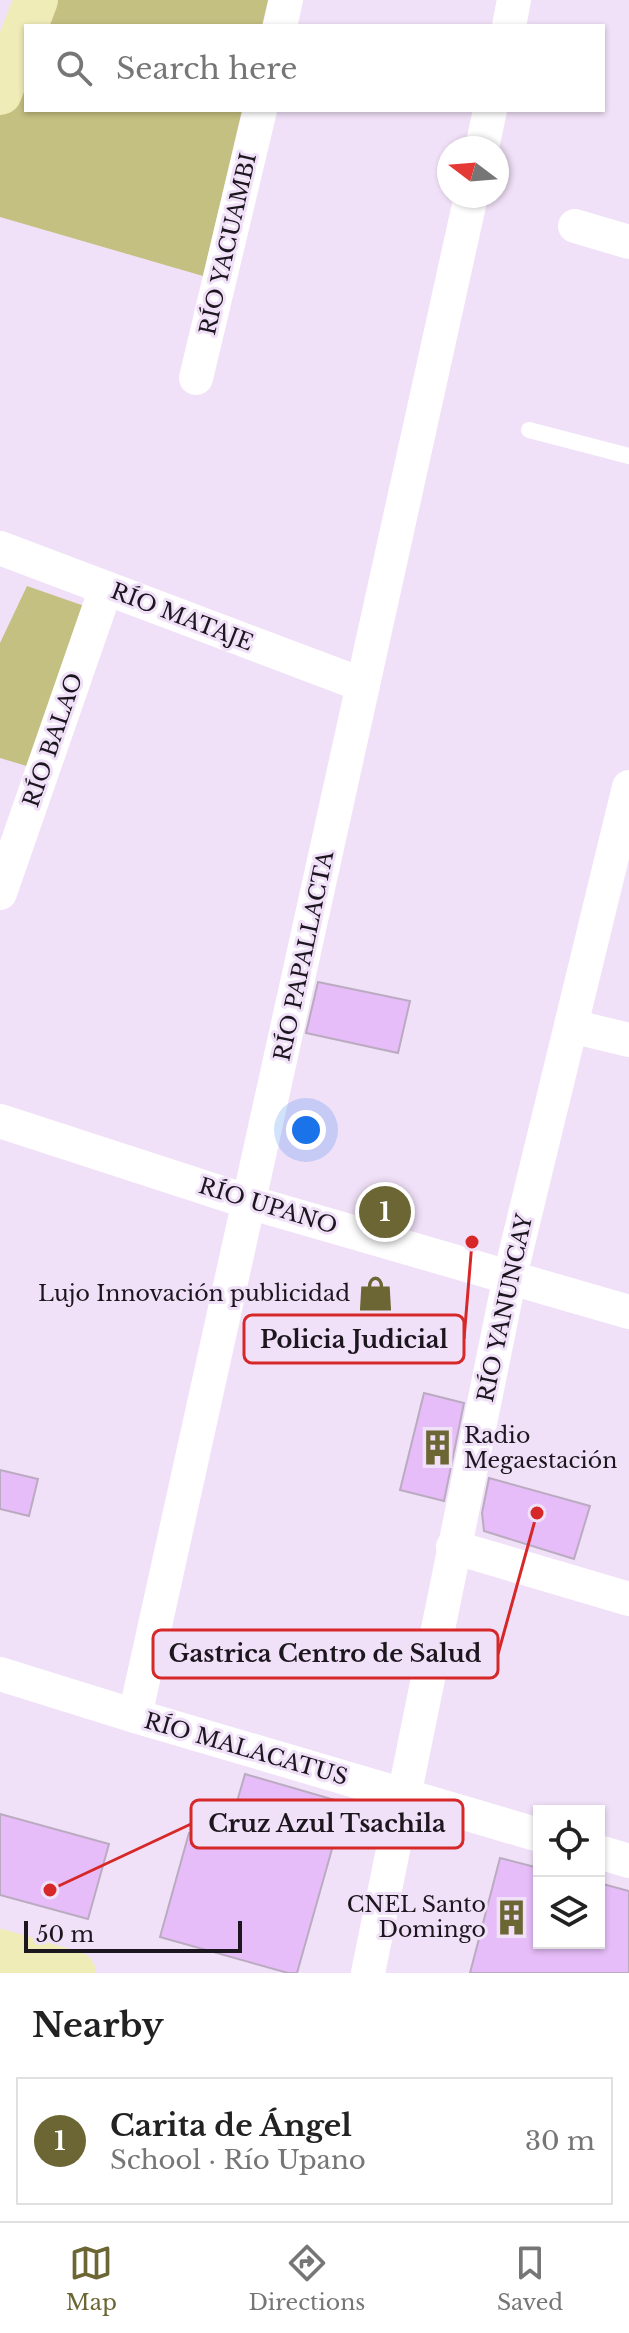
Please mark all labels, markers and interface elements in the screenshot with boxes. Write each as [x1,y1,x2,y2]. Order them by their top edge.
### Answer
search box [24,24,605,112]
icon: search [52,46,96,90]
text: Search here [116,50,297,87]
north arrow [437,136,509,208]
street label: RÍO YACUAMBI [193,150,262,338]
street label: RÍO MATAJE [107,577,257,657]
street label: RÍO BALAO [16,669,89,811]
street label: RÍO PAPALLACTA [268,847,340,1064]
your location [286,1110,326,1150]
street label: RÍO UPANO [195,1171,341,1240]
pin: 1 [359,1182,411,1242]
street label: RÍO YANUNCAY [471,1210,538,1404]
shop icon: Lujo Innovación publicidad [357,1274,395,1312]
place label: Lujo Innovación publicidad [38,1280,350,1307]
callout: Policia Judicial [244,1315,464,1363]
text: Policia Judicial [260,1325,449,1354]
place label: Radio Megaestación [464,1422,617,1474]
building icon: Radio Megaestación [419,1429,457,1467]
callout: Gastrica Centro de Salud [153,1630,498,1678]
text: Gastrica Centro de Salud [169,1639,482,1668]
street label: RÍO MALACATUS [141,1706,351,1791]
callout: Cruz Azul Tsachila [191,1800,463,1848]
map controls [533,1805,605,1949]
button: locate [533,1805,605,1877]
text: Cruz Azul Tsachila [208,1809,446,1838]
button: layers [533,1877,605,1949]
place label: CNEL Santo Domingo [347,1891,486,1943]
building icon: CNEL Santo Domingo [493,1898,531,1936]
scale bar [24,1917,242,1953]
text: 50 m [36,1921,94,1948]
text: Nearby [32,2004,164,2046]
text: Carita de Ángel [110,2107,352,2144]
text: 1 [54,2125,66,2157]
text: 30 m [525,2125,595,2157]
text: School · Río Upano [110,2144,366,2176]
tab: Map [66,2241,117,2316]
tab: Directions [248,2241,365,2316]
tab: Saved [497,2241,563,2316]

